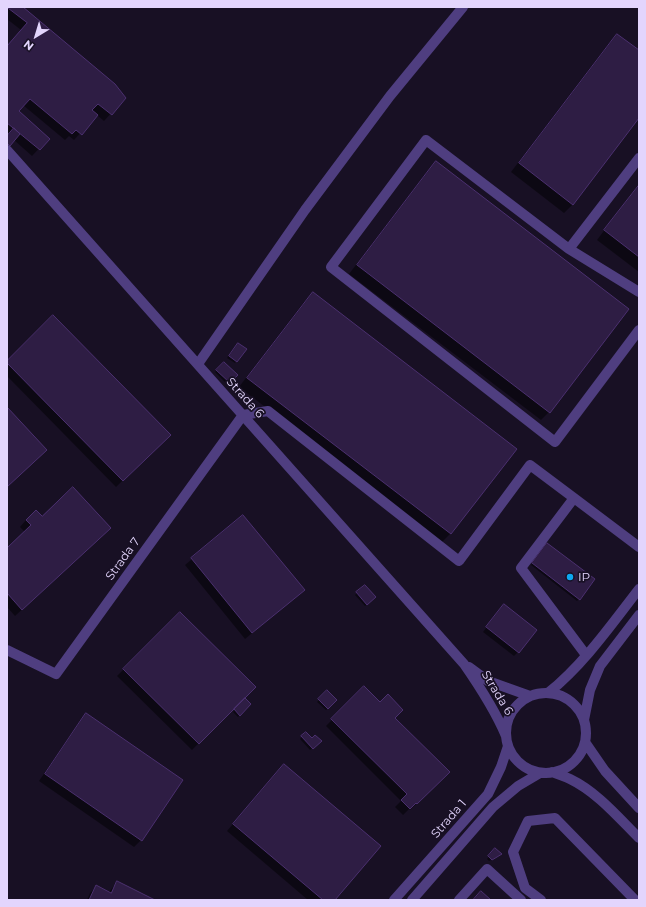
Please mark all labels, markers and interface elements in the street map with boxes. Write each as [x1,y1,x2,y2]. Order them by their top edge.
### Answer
north arrow [16,16,56,56]
text: N [21,37,36,54]
street label: Strada 6 [223,375,267,421]
street label: Strada 7 [103,535,143,583]
place label: IP [578,570,590,584]
marker: IP [565,572,575,582]
street label: Strada 6 [478,668,516,718]
street label: Strada 1 [428,797,470,841]

